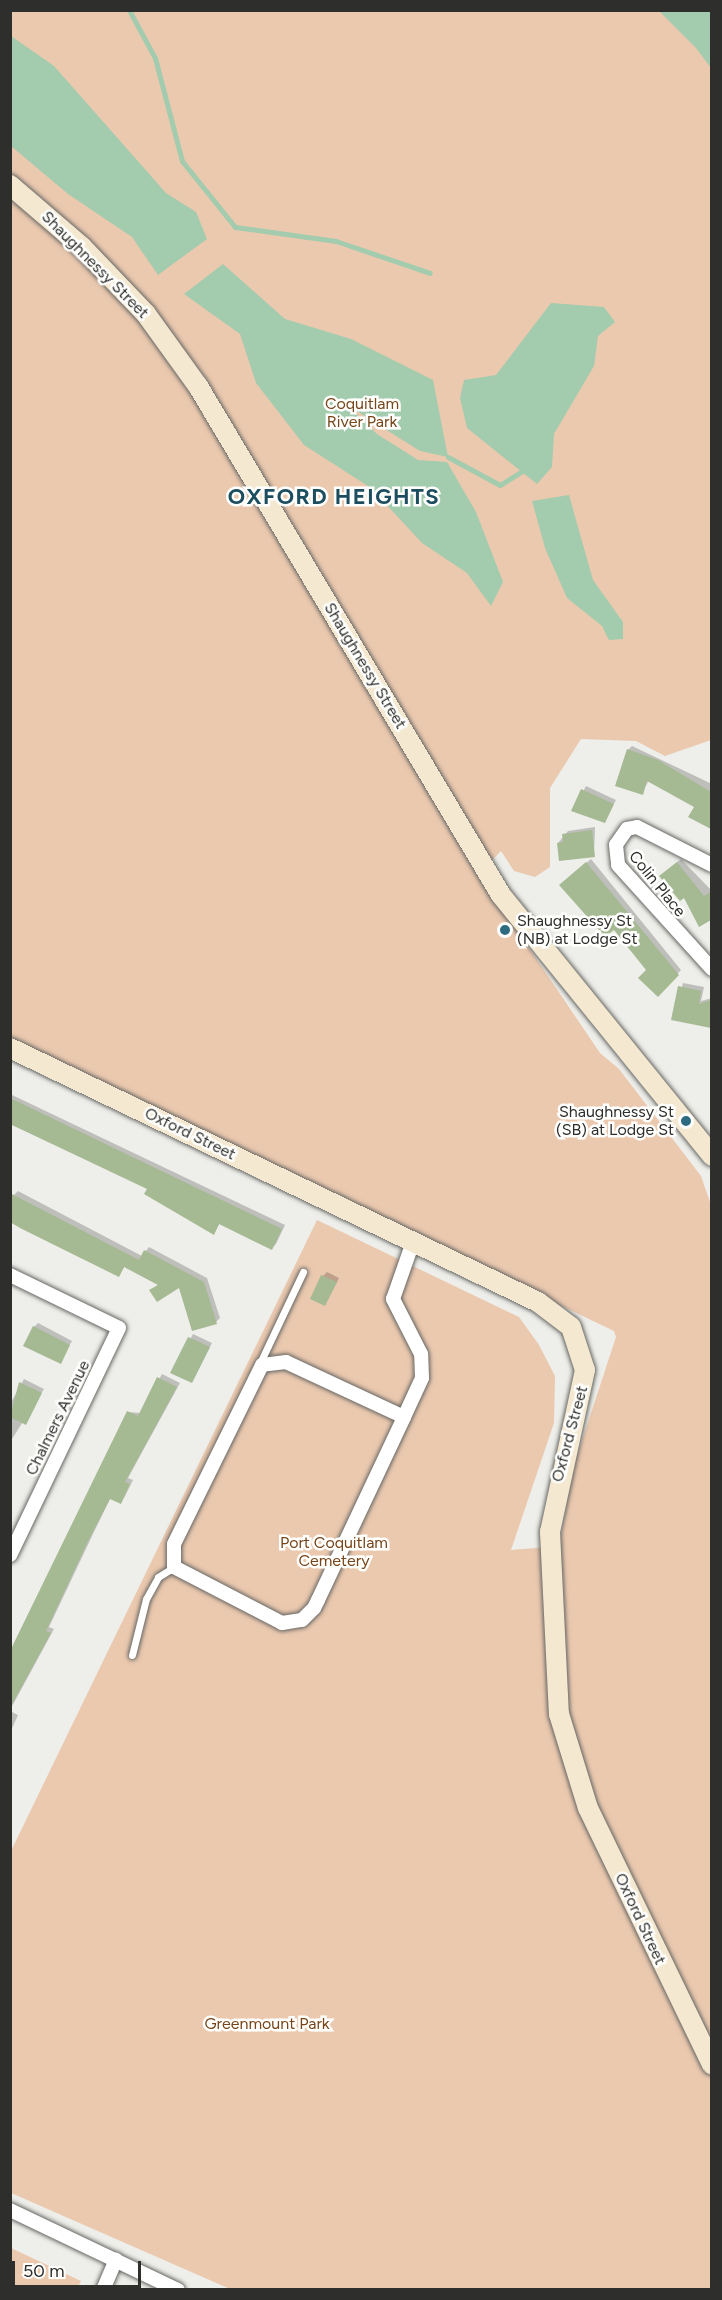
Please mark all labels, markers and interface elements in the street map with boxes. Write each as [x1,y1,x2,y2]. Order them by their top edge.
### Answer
street label: Shaughnessy Street [37,207,153,323]
park label: Coquitlam River Park [325,394,399,432]
district label: OXFORD HEIGHTS [228,484,440,510]
street label: Shaughnessy Street [320,599,410,733]
street label: Colin Place [625,847,689,921]
place label: Shaughnessy St (NB) at Lodge St [517,911,637,949]
marker: Shaughnessy St (NB) at Lodge St [498,923,512,937]
place label: Shaughnessy St (SB) at Lodge St [556,1102,674,1140]
street label: Oxford Street [141,1104,239,1164]
marker: Shaughnessy St (SB) at Lodge St [679,1114,693,1128]
street label: Chalmers Avenue [22,1357,94,1479]
street label: Oxford Street [548,1384,592,1484]
park label: Port Coquitlam Cemetery [280,1533,388,1571]
street label: Oxford Street [610,1870,670,1968]
park label: Greenmount Park [204,2014,330,2034]
scale bar [15,2249,144,2287]
text: 50 m [23,2260,65,2282]

